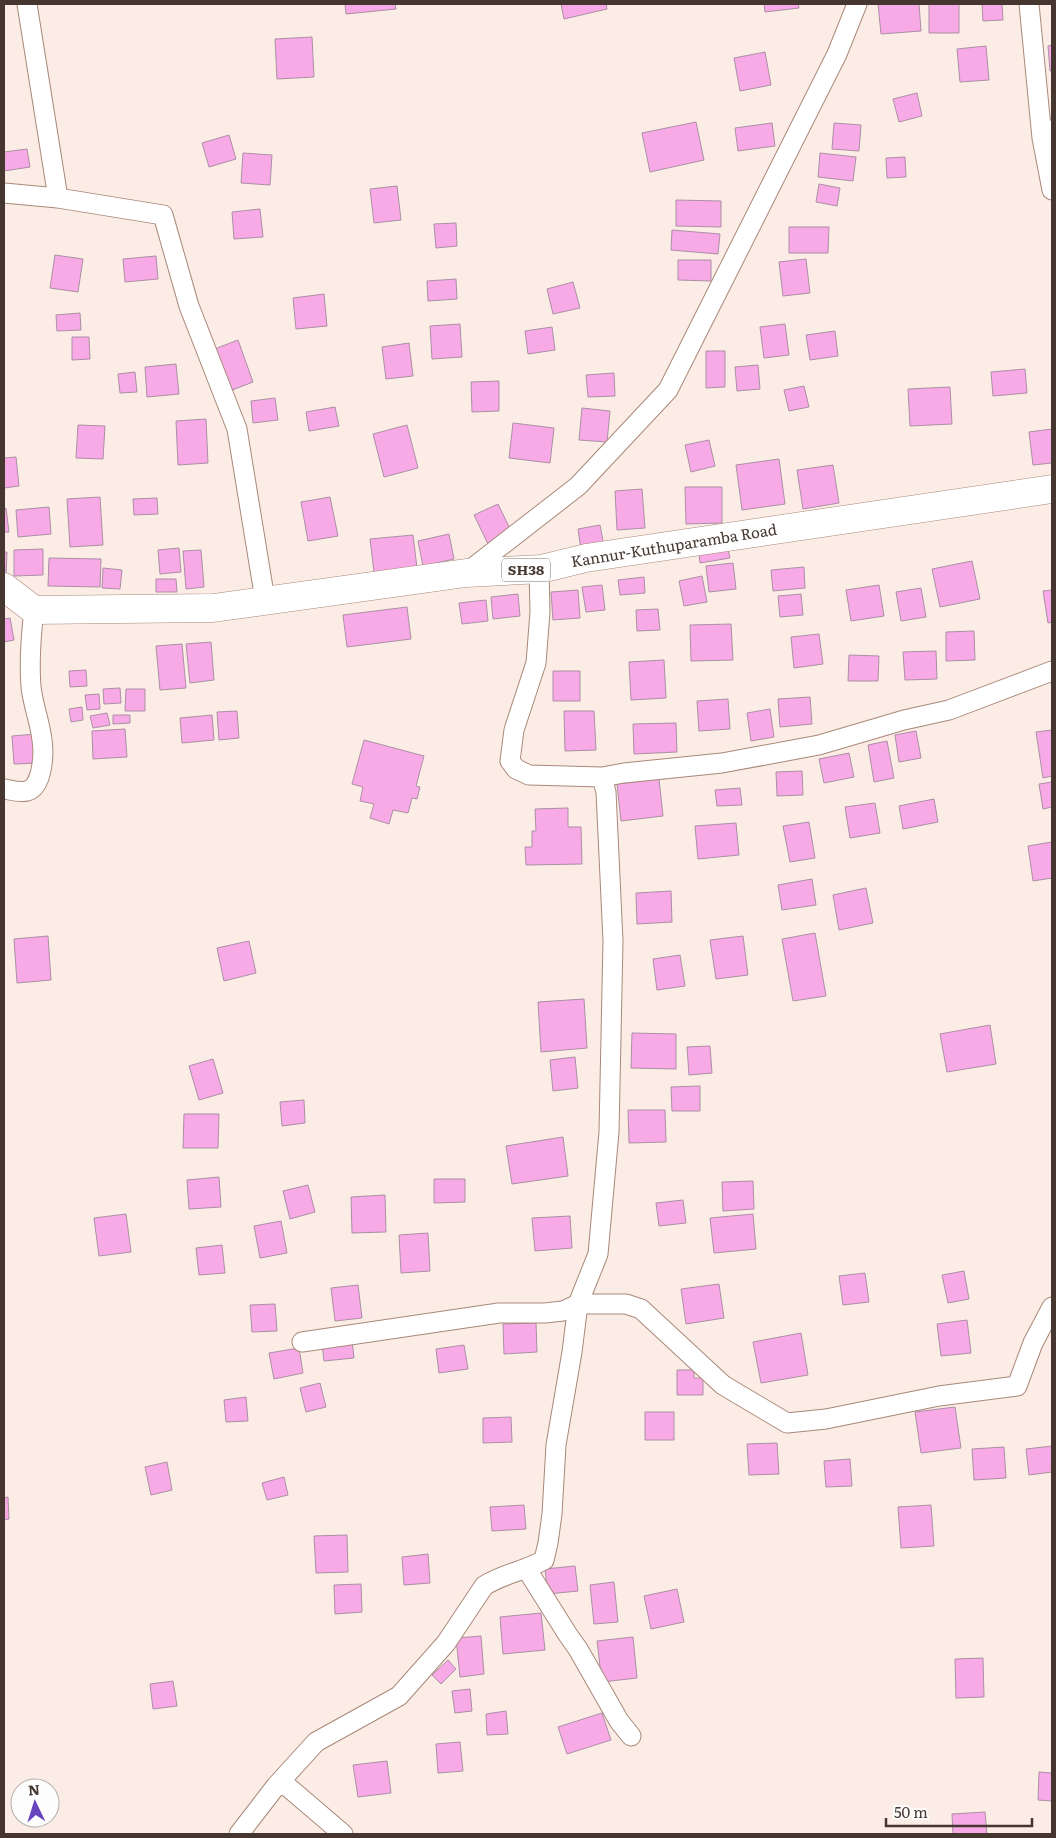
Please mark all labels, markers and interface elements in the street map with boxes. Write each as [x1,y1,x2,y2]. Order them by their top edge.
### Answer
street label: Kannur-Kuthuparamba Road [569,517,778,572]
road number: SH38 [502,558,550,582]
north arrow [10,1778,60,1828]
text: N [27,1779,41,1799]
scale bar [886,1796,1032,1828]
text: 50 m [894,1800,928,1823]

